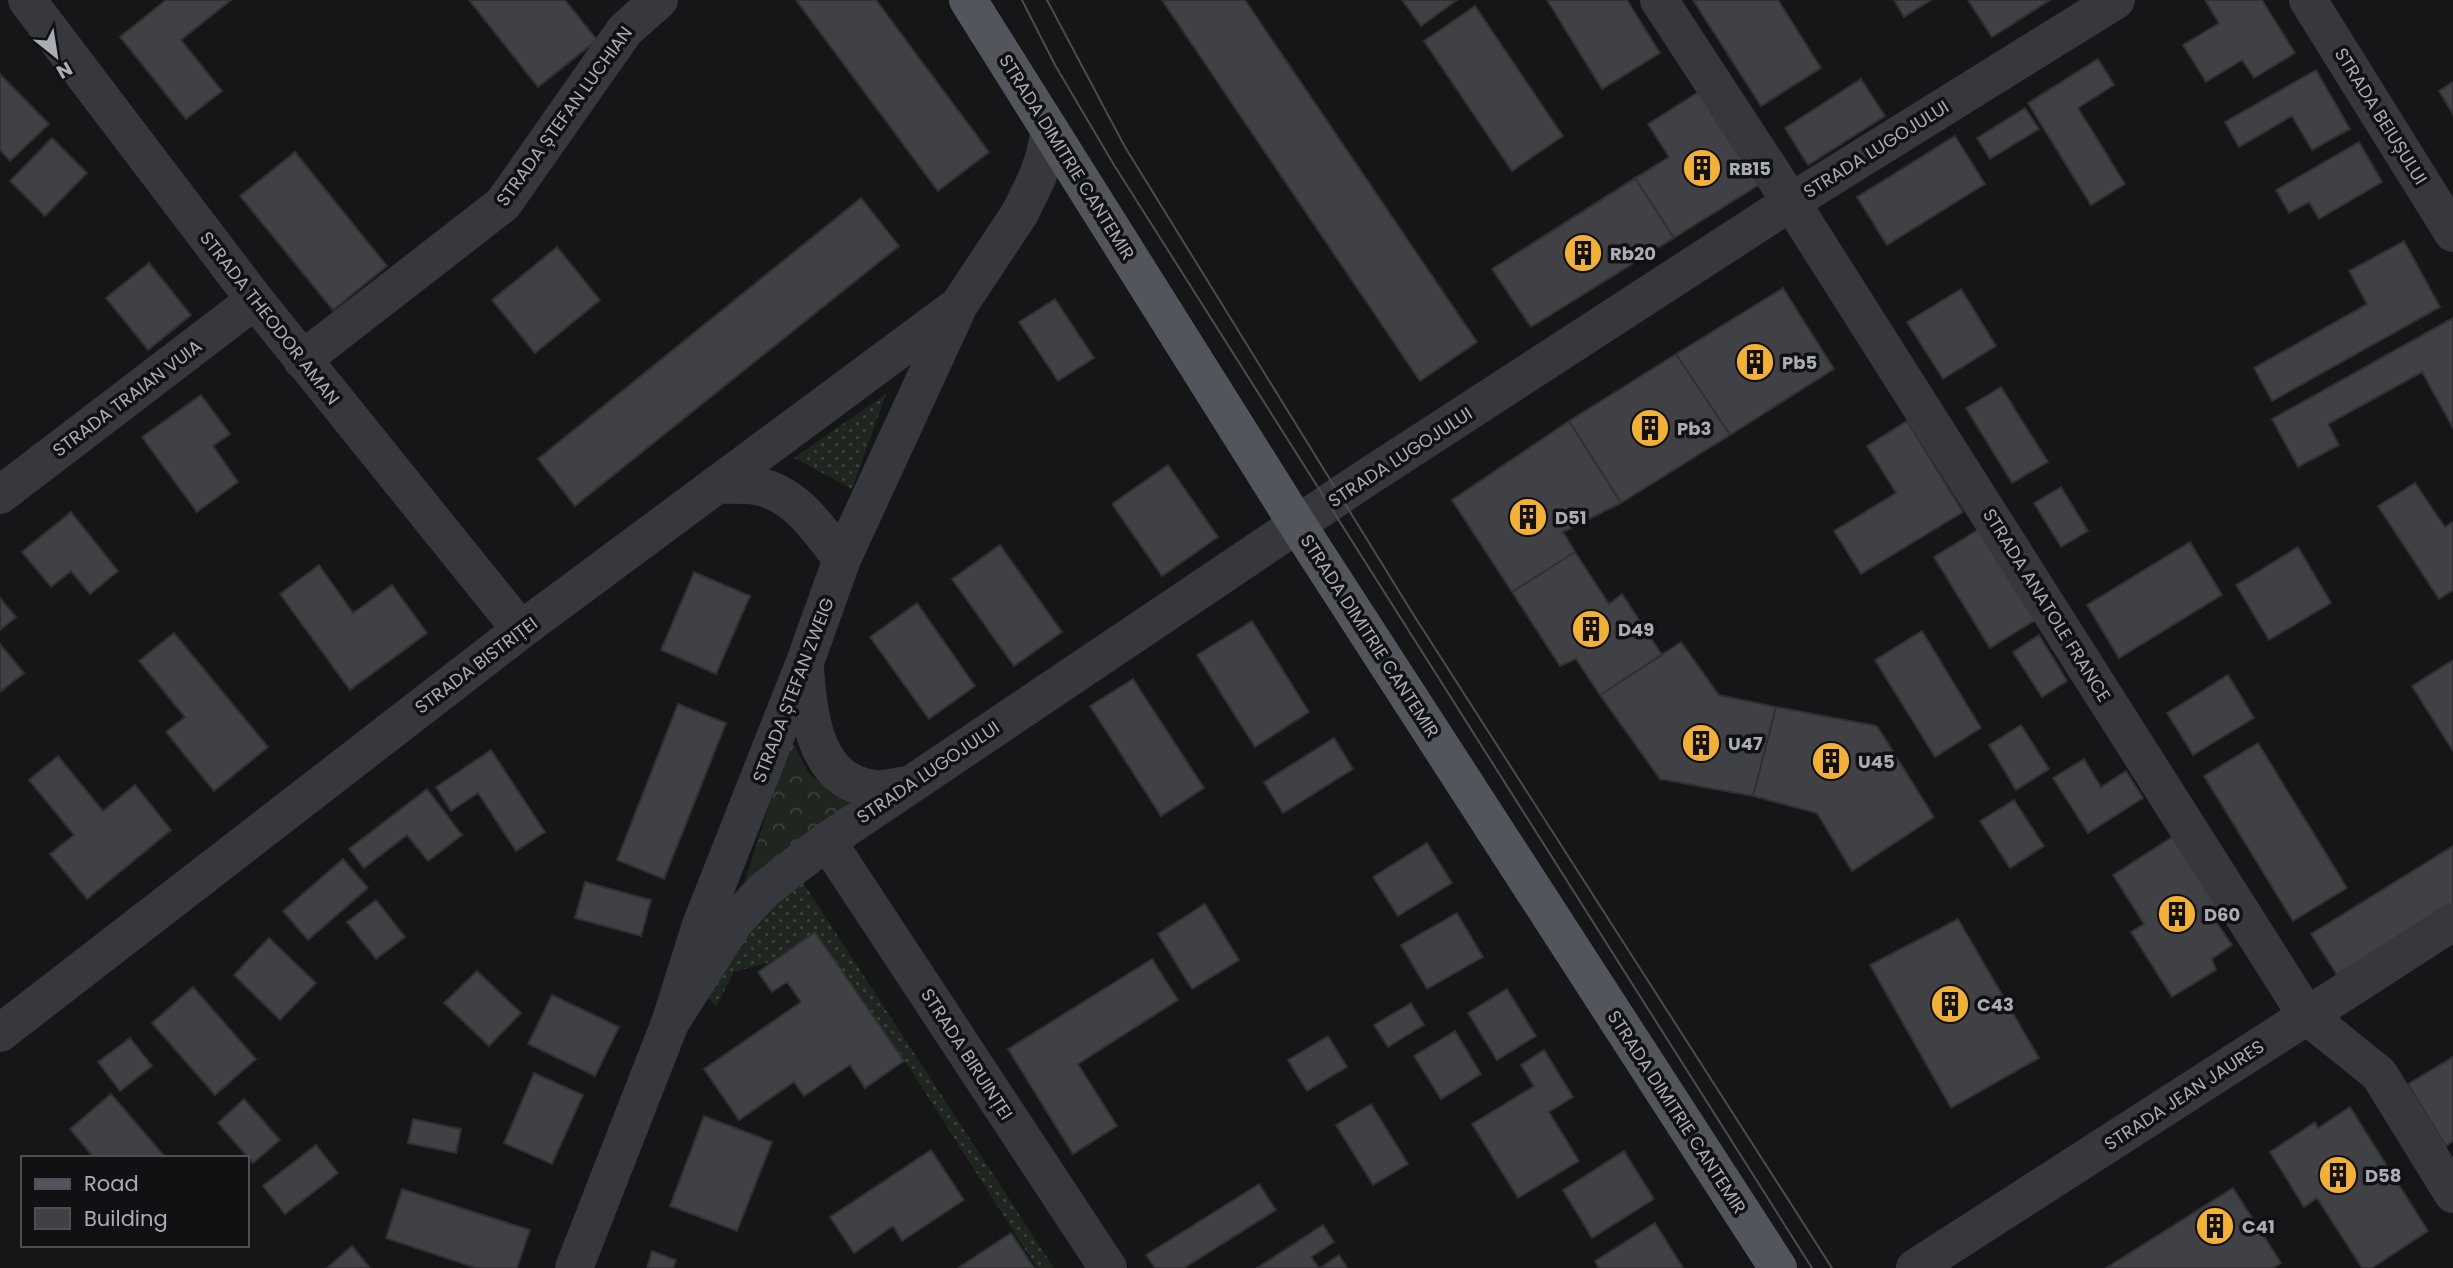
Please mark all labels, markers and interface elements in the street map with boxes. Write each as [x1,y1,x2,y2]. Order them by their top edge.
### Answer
north arrow [21,21,91,91]
street label: STRADA ȘTEFAN LUCHIAN [490,21,638,211]
street label: STRADA BEIUȘULUI [2329,43,2433,189]
street label: STRADA DIMITRIE CANTEMIR [993,50,1141,264]
text: N [51,55,77,86]
street label: STRADA LUGOJULUI [1798,94,1954,204]
building icon: RB15 [1681,147,1723,189]
place label: RB15 [1729,156,1771,181]
street label: STRADA THEODOR AMAN [194,226,346,410]
building icon: Rb20 [1562,232,1604,274]
place label: Rb20 [1610,241,1656,266]
street label: STRADA TRAIAN VUIA [47,334,207,462]
building icon: Pb5 [1734,341,1776,383]
place label: Pb5 [1782,350,1817,375]
street label: STRADA LUGOJULUI [1323,401,1477,513]
building icon: Pb3 [1629,407,1671,449]
place label: Pb3 [1677,416,1711,441]
building icon: D51 [1507,496,1549,538]
street label: STRADA ANATOLE FRANCE [1977,504,2117,706]
place label: D51 [1555,505,1587,530]
street label: STRADA DIMITRIE CANTEMIR [1295,529,1445,743]
street label: STRADA ȘTEFAN ZWEIG [746,594,840,786]
building icon: D49 [1570,608,1612,650]
street label: STRADA BISTRIȚEI [410,611,542,719]
place label: D49 [1618,617,1654,642]
street label: STRADA LUGOJULUI [852,715,1004,829]
building icon: U47 [1680,722,1722,764]
place label: U47 [1728,731,1763,756]
building icon: U45 [1810,740,1852,782]
place label: U45 [1858,749,1895,774]
building icon: D60 [2156,893,2198,935]
place label: D60 [2204,902,2240,927]
street label: STRADA BIRUINȚEI [915,983,1019,1125]
building icon: C43 [1929,983,1971,1025]
place label: C43 [1977,992,2014,1017]
street label: STRADA DIMITRIE CANTEMIR [1602,1005,1752,1219]
street label: STRADA JEAN JAURES [2099,1034,2269,1156]
building icon: D58 [2317,1154,2359,1196]
legend [21,1156,248,1247]
place label: D58 [2365,1163,2401,1188]
text: Road [84,1169,139,1198]
text: Building [84,1204,168,1233]
building icon: C41 [2194,1205,2236,1247]
place label: C41 [2242,1214,2275,1239]

